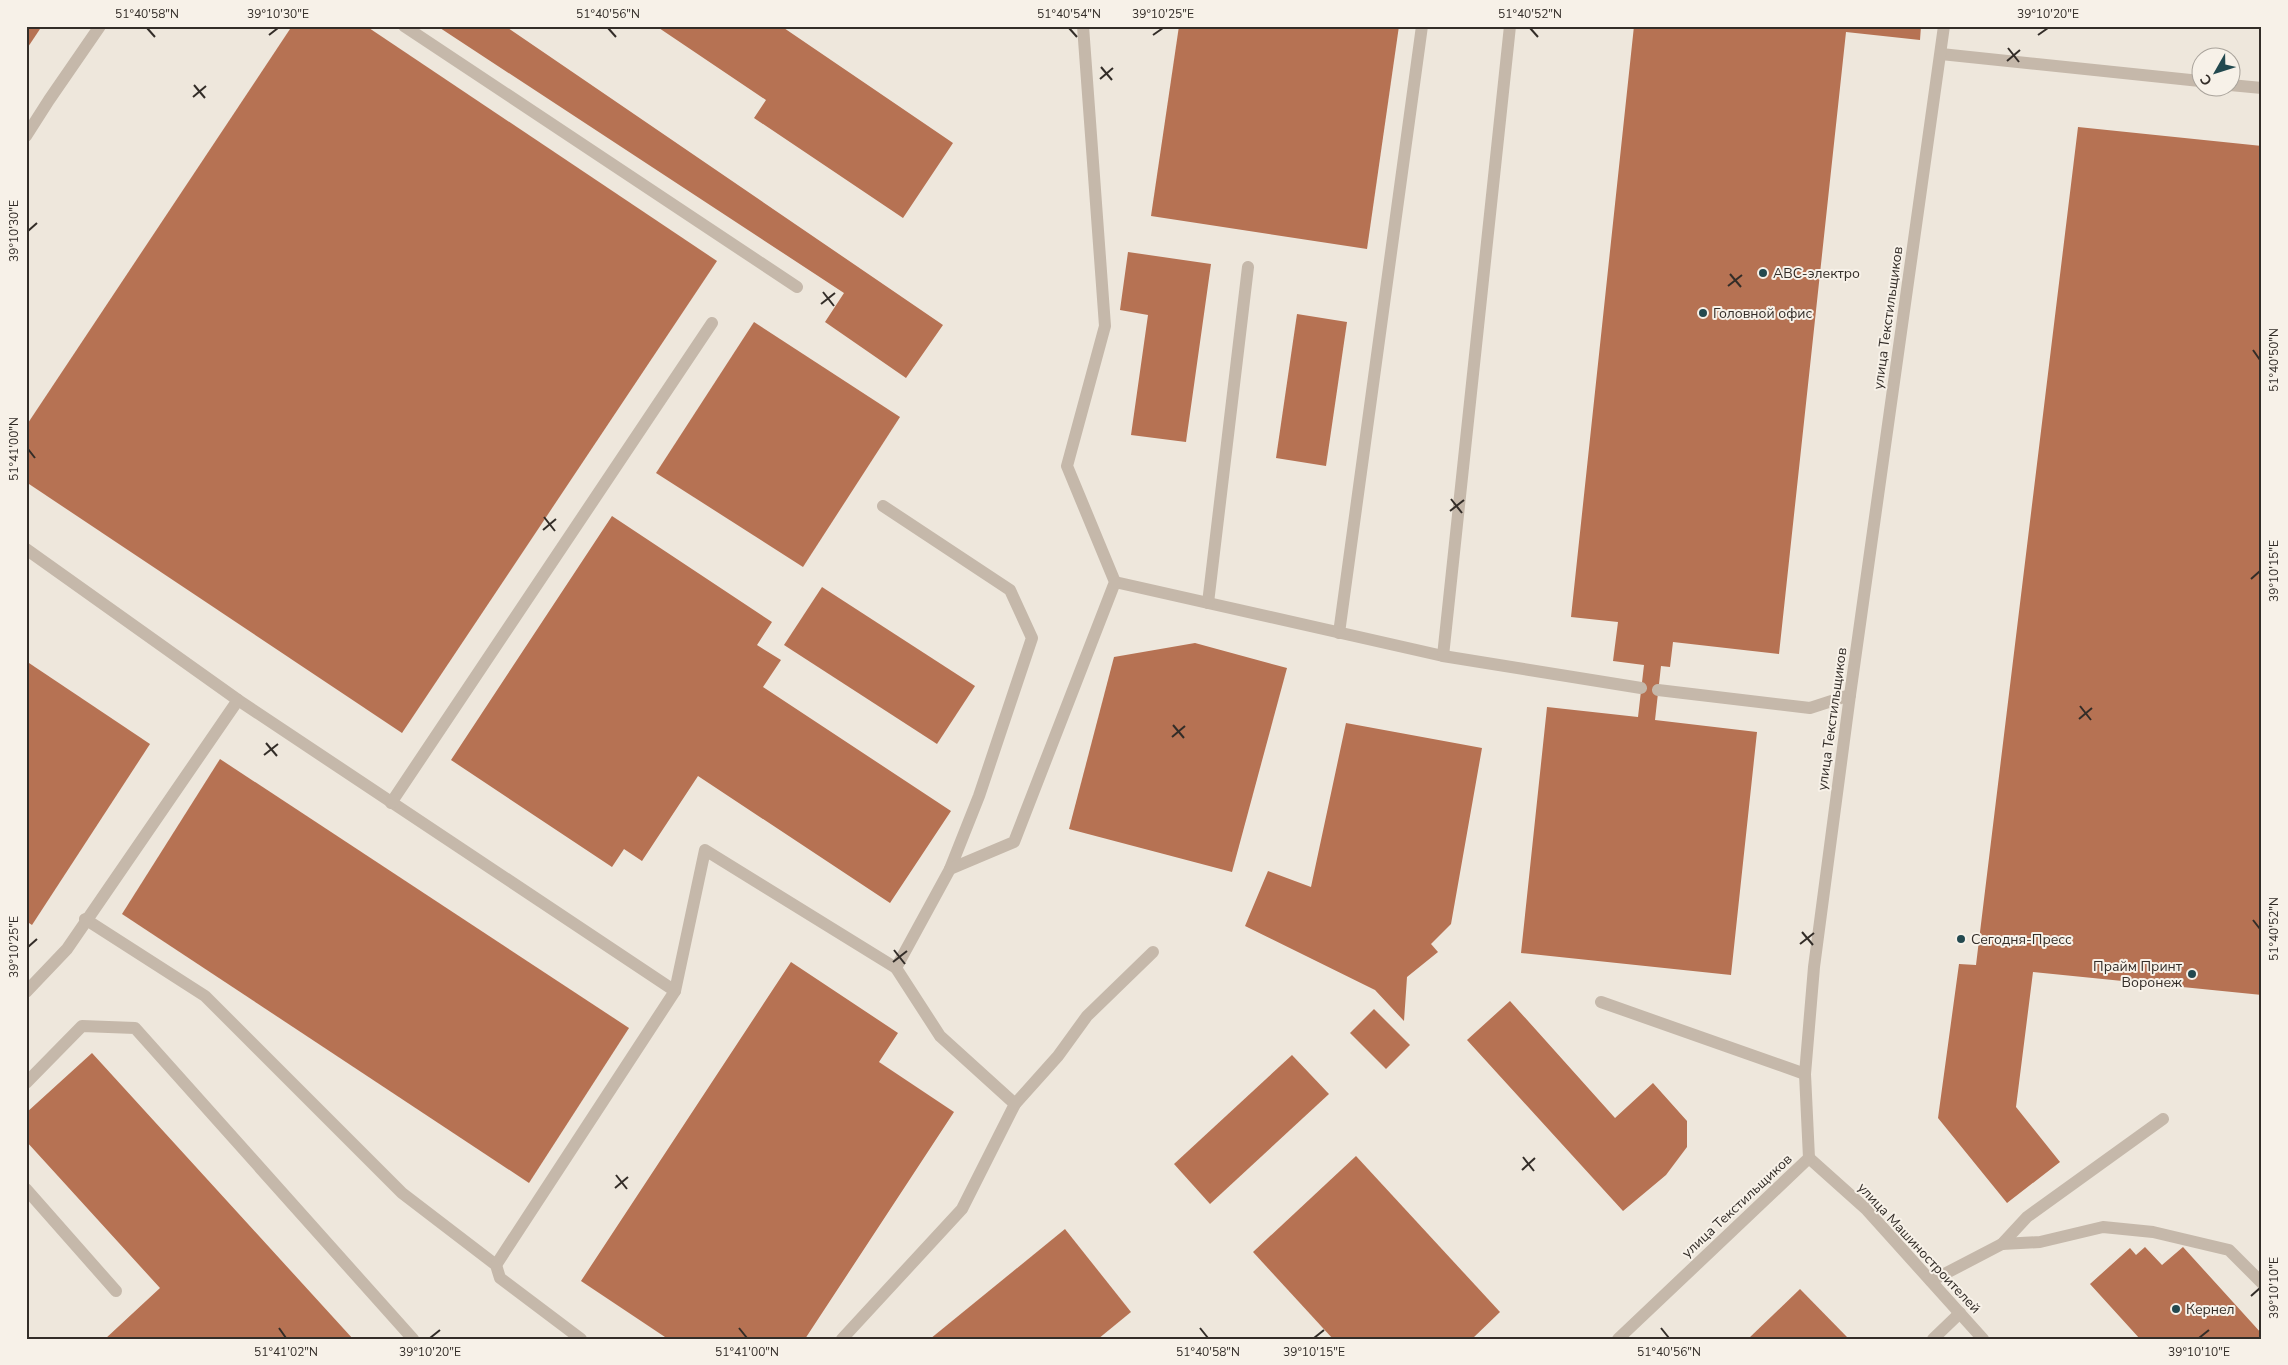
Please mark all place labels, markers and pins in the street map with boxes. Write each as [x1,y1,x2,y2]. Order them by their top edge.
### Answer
place label: АВС-электро [1773,264,1860,283]
marker: АВС-электро [1757,267,1769,279]
place label: Головной офис [1713,304,1812,323]
marker: Головной офис [1697,307,1709,319]
place label: Сегодня-Пресс [1971,930,2072,949]
marker: Сегодня-Пресс [1955,933,1967,945]
place label: Прайм Принт Воронеж [2093,957,2183,992]
marker: Прайм Принт Воронеж [2186,968,2198,980]
place label: Кернел [2186,1300,2235,1319]
marker: Кернел [2170,1303,2182,1315]

